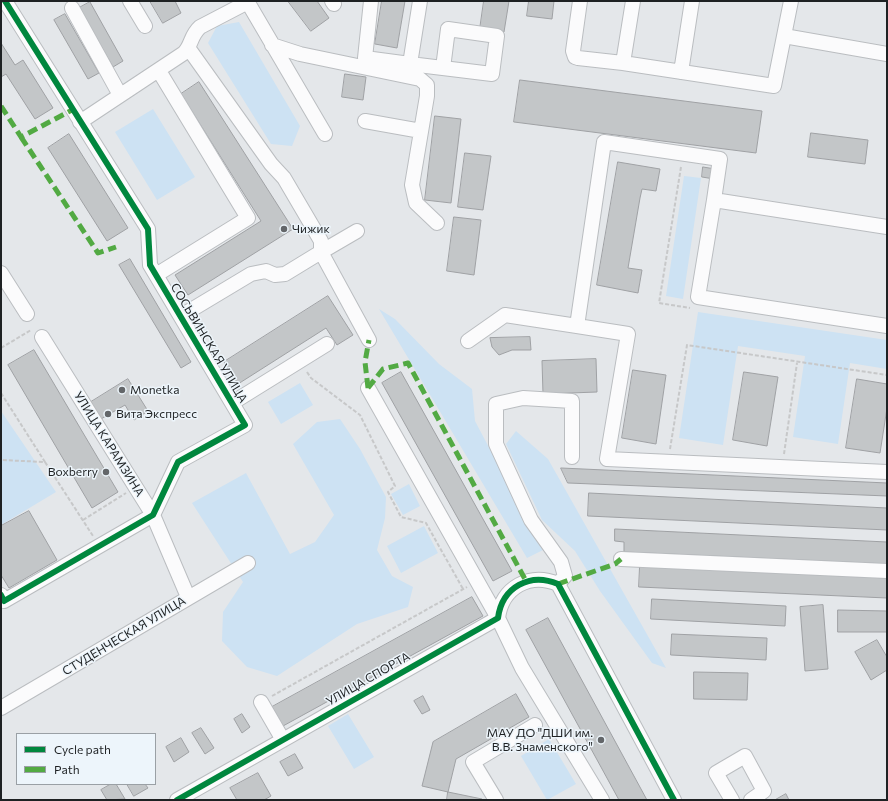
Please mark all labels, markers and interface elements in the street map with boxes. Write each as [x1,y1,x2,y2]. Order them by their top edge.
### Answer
place label: Чижик [292,222,330,236]
marker: Чижик [279,224,289,234]
street label: СОСЬВИНСКАЯ УЛИЦА [168,281,250,405]
place label: Monetka [130,383,179,397]
marker: Monetka [117,385,127,395]
street label: УЛИЦА КАРАМЗИНА [71,389,147,499]
place label: Вита Экспресс [116,407,197,421]
marker: Вита Экспресс [103,409,113,419]
place label: Boxberry [48,465,98,479]
marker: Boxberry [101,467,111,477]
street label: СТУДЕНЧЕСКАЯ УЛИЦА [60,594,188,678]
street label: УЛИЦА СПОРТА [324,649,412,709]
place label: МАУ ДО "ДШИ им. В.В. Знаменского" [487,726,593,754]
legend [16,733,156,785]
marker: МАУ ДО "ДШИ им. В.В. Знаменского" [596,735,606,745]
text: Cycle path [54,742,111,756]
text: Path [54,762,80,776]

